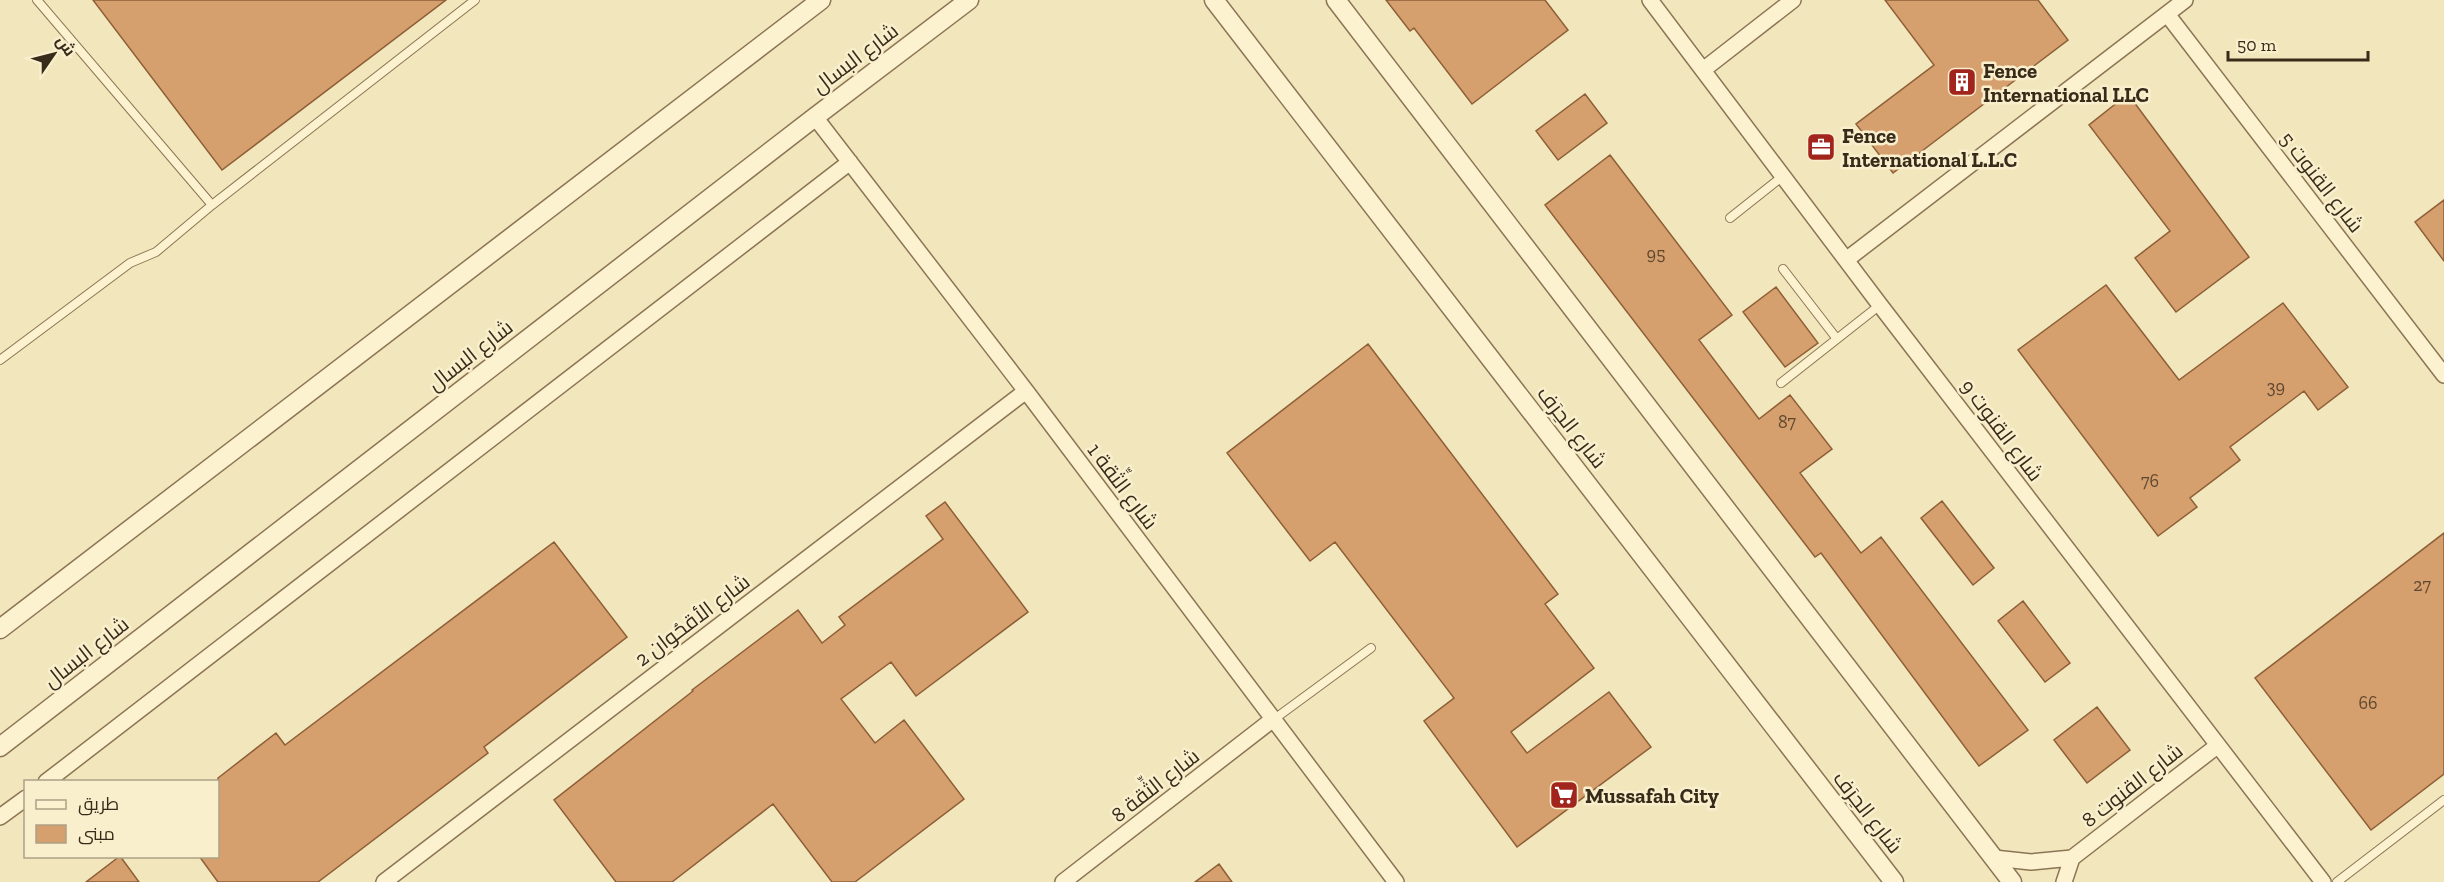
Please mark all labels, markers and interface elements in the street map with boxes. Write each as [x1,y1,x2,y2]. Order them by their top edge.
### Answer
street label: شارع البسال [807,18,904,100]
north arrow [24,24,84,84]
scale bar [2228,24,2368,62]
text: ش [52,32,80,60]
text: 50 m [2237,34,2277,56]
place label: Fence International LLC [1983,58,2149,107]
building icon: Fence International LLC [1946,66,1978,98]
place label: Fence International L.L.C [1842,123,2017,172]
street label: شارع القنوت 5 [2273,127,2369,238]
office icon: Fence International L.L.C [1805,131,1837,163]
house number: 95 [1647,243,1665,265]
street label: شارع البسال [422,314,519,398]
street label: شارع القنوت 9 [1954,374,2048,487]
house number: 39 [2267,376,2285,398]
street label: شارع الحِرَف [1531,381,1612,474]
house number: 87 [1778,411,1797,433]
street label: شارع الثِّقة 1 [1081,435,1167,535]
house number: 76 [2141,470,2159,492]
street label: شارع الأقحُوان 2 [630,569,756,673]
house number: 27 [2413,574,2431,596]
street label: شارع البسال [38,611,135,695]
house number: 66 [2358,692,2378,714]
street label: شارع القنوت 8 [2077,738,2189,834]
street label: شارع الثِّقة 8 [1103,739,1205,829]
street label: شارع الحِرَف [1827,766,1908,859]
supermarket icon: Mussafah City [1548,779,1580,811]
legend [24,780,219,858]
place label: Mussafah City [1585,783,1719,808]
text: طريق [78,793,119,816]
text: مبنى [78,823,115,845]

